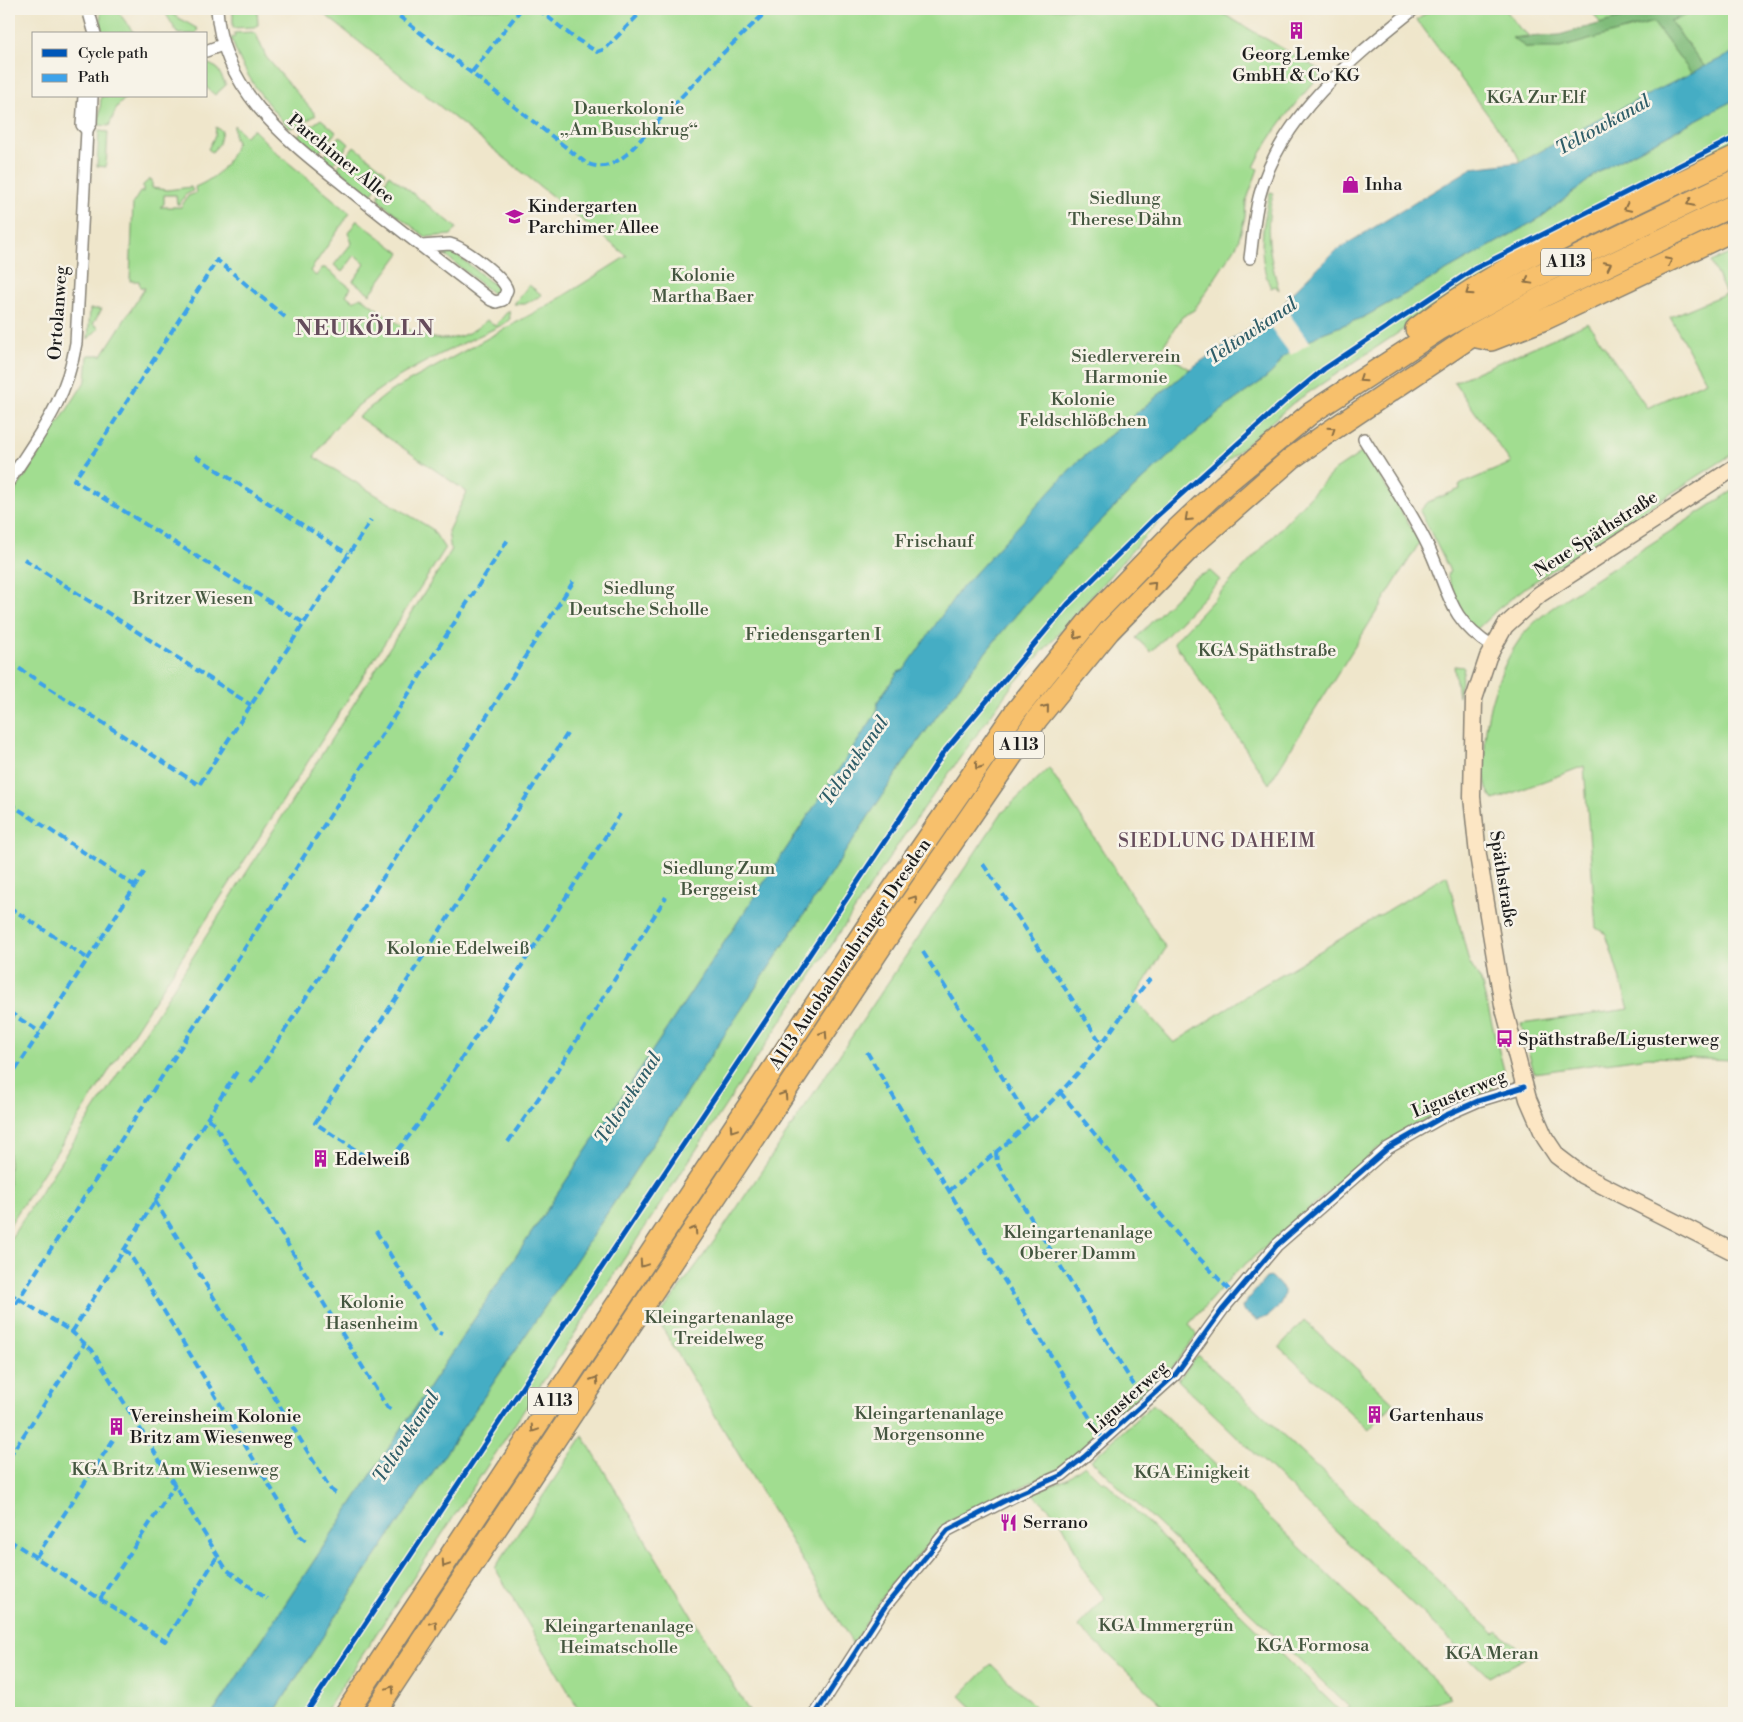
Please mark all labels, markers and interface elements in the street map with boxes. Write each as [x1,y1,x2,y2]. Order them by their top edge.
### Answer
building icon: Georg Lemke GmbH & Co KG [1286,21,1306,41]
legend [32,32,208,98]
place label: Georg Lemke GmbH & Co KG [1232,43,1360,87]
text: Cycle path [78,44,148,63]
text: Path [78,68,110,87]
park label: KGA Zur Elf [1487,86,1587,109]
water label: Teltowkanal [1551,89,1655,161]
park label: Dauerkolonie „Am Buschkrug“ [560,97,698,141]
street label: Parchimer Allee [283,109,399,209]
place label: Inha [1365,173,1403,196]
shop icon: Inha [1341,174,1361,194]
park label: Siedlung Therese Dähn [1068,187,1182,231]
place label: Kindergarten Parchimer Allee [528,195,659,239]
one-way arrow [1686,196,1695,207]
one-way arrow [1624,202,1633,212]
school or university icon: Kindergarten Parchimer Allee [504,206,524,226]
road number: A 113 [1541,248,1591,276]
one-way arrow [1664,257,1673,267]
one-way arrow [1603,261,1612,271]
street label: Ortolanweg [43,264,73,361]
park label: Kolonie Martha Baer [652,264,754,308]
one-way arrow [1525,275,1534,285]
one-way arrow [1466,286,1475,295]
water label: Teltowkanal [1202,292,1302,370]
district label: NEUKÖLLN [295,313,435,342]
park label: Siedlerverein Harmonie [1071,345,1181,389]
one-way arrow [1358,373,1368,382]
park label: Kolonie Feldschlößchen [1019,388,1147,432]
one-way arrow [1327,426,1336,436]
street label: Neue Späthstraße [1530,485,1662,583]
one-way arrow [1185,512,1194,521]
park label: Frischauf [894,530,975,553]
park label: Siedlung Deutsche Scholle [569,577,709,621]
one-way arrow [1147,582,1156,591]
park label: Britzer Wiesen [132,587,254,610]
park label: Friedensgarten I [745,623,881,646]
one-way arrow [1073,631,1082,640]
park label: KGA Späthstraße [1198,639,1336,662]
one-way arrow [1041,704,1050,713]
water label: Teltowkanal [814,711,894,811]
road number: A 113 [994,732,1044,758]
one-way arrow [975,760,984,769]
district label: SIEDLUNG DAHEIM [1118,829,1316,853]
street label: Späthstraße [1484,829,1522,929]
street label: A113 Autobahnzubringer Dresden [763,834,936,1075]
park label: Siedlung Zum Berggeist [663,857,776,901]
one-way arrow [908,895,917,905]
park label: Kolonie Edelweiß [387,937,529,960]
place label: Späthstraße/Ligusterweg [1518,1028,1720,1051]
bus stop icon: Späthstraße/Ligusterweg [1494,1029,1514,1049]
one-way arrow [818,1030,827,1040]
water label: Teltowkanal [589,1048,667,1148]
street label: Ligusterweg [1408,1064,1510,1123]
one-way arrow [778,1091,787,1100]
one-way arrow [730,1123,739,1132]
place label: Edelweiß [335,1148,409,1171]
building icon: Edelweiß [311,1149,331,1169]
park label: Kleingartenanlage Oberer Damm [1003,1221,1153,1265]
one-way arrow [688,1227,697,1236]
one-way arrow [640,1258,649,1268]
park label: Kolonie Hasenheim [326,1291,419,1335]
park label: Kleingartenanlage Treidelweg [644,1306,794,1350]
street label: Ligusterweg [1083,1356,1173,1440]
one-way arrow [589,1377,598,1386]
water label: Teltowkanal [367,1387,445,1487]
road number: A 113 [528,1388,578,1414]
park label: Kleingartenanlage Morgensonne [854,1402,1004,1446]
place label: Gartenhaus [1389,1404,1484,1427]
place label: Vereinsheim Kolonie Britz am Wiesenweg [129,1405,301,1449]
building icon: Gartenhaus [1365,1405,1385,1425]
building icon: Vereinsheim Kolonie Britz am Wiesenweg [106,1416,126,1436]
one-way arrow [531,1423,540,1433]
park label: KGA Britz Am Wiesenweg [71,1458,279,1481]
park label: KGA Einigkeit [1134,1461,1251,1484]
place label: Serrano [1023,1511,1088,1534]
restaurant icon: Serrano [999,1512,1019,1532]
one-way arrow [441,1559,451,1568]
park label: KGA Immergrün [1098,1614,1234,1637]
park label: Kleingartenanlage Heimatscholle [544,1615,694,1659]
one-way arrow [428,1620,437,1629]
park label: KGA Formosa [1257,1634,1370,1657]
park label: KGA Meran [1445,1642,1539,1665]
one-way arrow [385,1685,394,1694]

